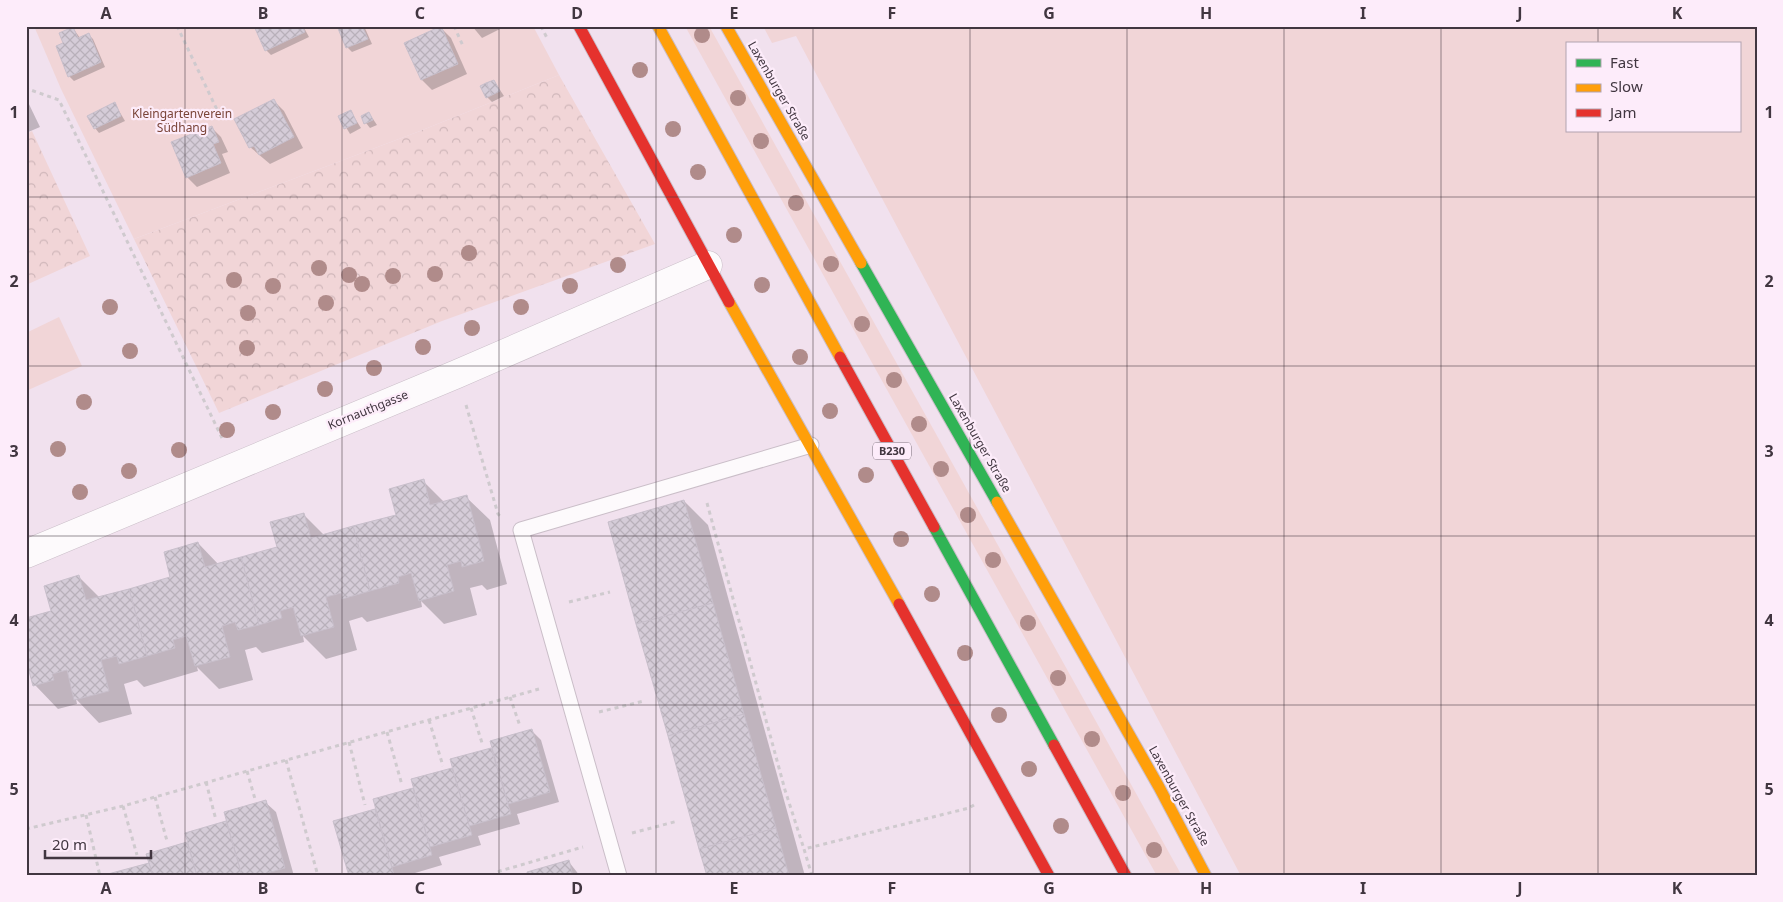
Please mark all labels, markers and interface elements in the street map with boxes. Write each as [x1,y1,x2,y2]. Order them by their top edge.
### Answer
text: A [100,2,112,24]
text: B [258,2,268,24]
text: C [415,2,425,24]
text: D [571,2,583,24]
text: E [730,2,739,24]
text: F [888,2,896,24]
text: G [1043,2,1055,24]
text: H [1200,2,1212,24]
text: I [1360,2,1366,24]
text: J [1515,2,1523,24]
text: K [1672,2,1683,24]
street label: Laxenburger Straße [744,38,815,144]
legend [1566,42,1740,132]
text: Fast [1610,52,1639,72]
text: Slow [1610,76,1643,96]
text: 1 [9,101,19,123]
text: 1 [1764,101,1774,123]
text: Jam [1608,102,1637,122]
park label: Kleingartenverein Südhang [132,105,232,136]
text: 2 [9,270,19,292]
text: 2 [1764,270,1774,292]
street label: Kornauthgasse [325,386,411,433]
street label: Laxenburger Straße [945,390,1016,496]
text: 3 [9,440,19,462]
text: 3 [1764,440,1774,462]
road number: B230 [873,442,911,460]
text: 4 [9,609,19,631]
text: 4 [1764,609,1774,631]
street label: Laxenburger Straße [1145,743,1214,849]
text: 5 [9,778,19,800]
text: 5 [1764,778,1774,800]
scale bar [45,827,151,859]
text: 20 m [52,834,87,854]
text: A [100,877,112,899]
text: B [258,877,268,899]
text: C [415,877,425,899]
text: D [571,877,583,899]
text: E [730,877,739,899]
text: F [888,877,896,899]
text: G [1043,877,1055,899]
text: H [1200,877,1212,899]
text: I [1360,877,1366,899]
text: J [1515,877,1523,899]
text: K [1672,877,1683,899]

